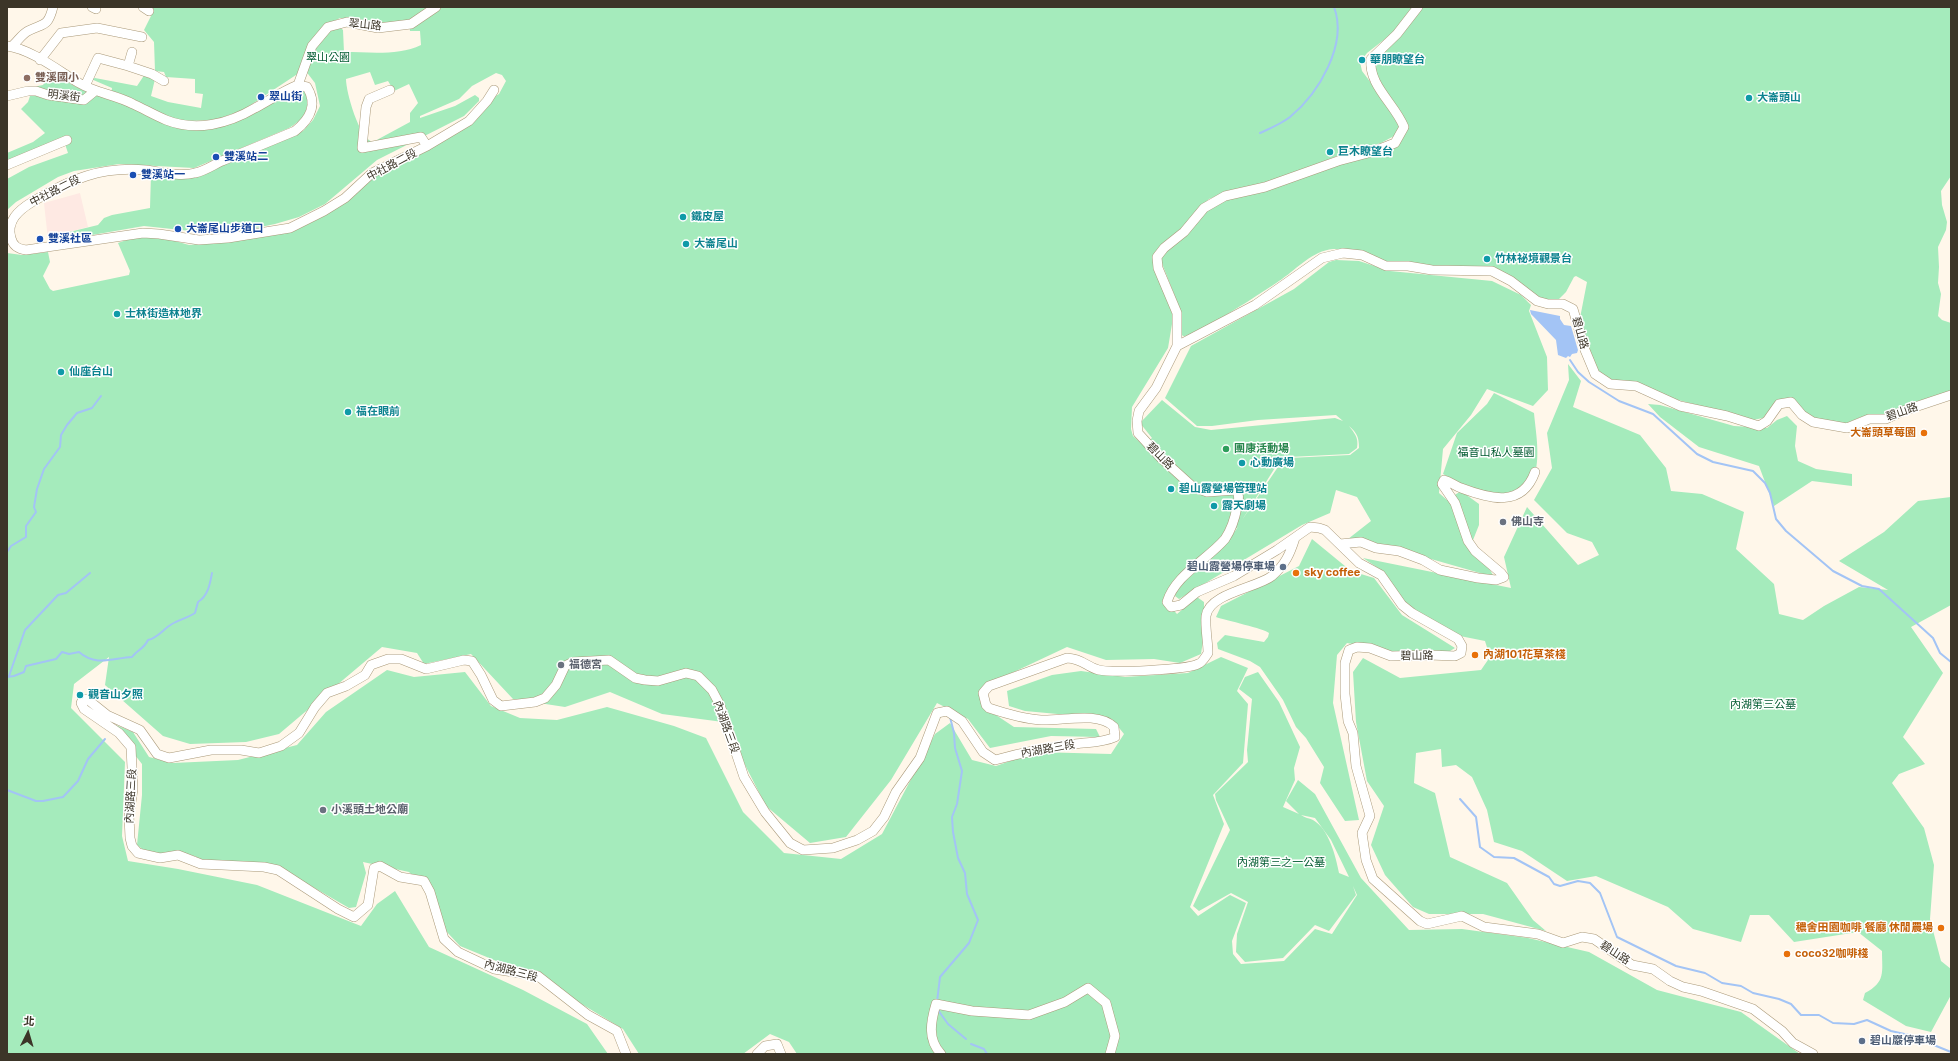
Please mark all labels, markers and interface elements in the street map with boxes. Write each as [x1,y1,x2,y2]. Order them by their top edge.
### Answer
street label: 翠山路 [348,17,382,33]
park label: 翠山公園 [306,51,350,65]
place label: 華朋瞭望台 [1370,53,1425,67]
marker: 華朋瞭望台 [1357,55,1367,65]
place label: 雙溪國小 [35,71,79,85]
marker: 雙溪國小 [22,73,32,83]
street label: 明溪街 [47,87,81,105]
place label: 翠山街 [269,90,302,104]
place label: 大崙頭山 [1757,91,1801,105]
marker: 翠山街 [256,92,266,102]
marker: 大崙頭山 [1744,93,1754,103]
place label: 巨木瞭望台 [1338,145,1393,159]
street label: 中社路二段 [365,146,419,184]
marker: 巨木瞭望台 [1325,147,1335,157]
place label: 雙溪站二 [224,150,268,164]
marker: 雙溪站二 [211,152,221,162]
place label: 雙溪站一 [141,168,185,182]
marker: 雙溪站一 [128,170,138,180]
street label: 中社路二段 [28,173,82,209]
place label: 鐵皮屋 [691,210,724,224]
marker: 鐵皮屋 [678,212,688,222]
place label: 大崙尾山步道口 [186,222,263,236]
marker: 大崙尾山步道口 [173,224,183,234]
place label: 雙溪社區 [48,232,92,246]
marker: 雙溪社區 [35,234,45,244]
place label: 大崙尾山 [694,237,738,251]
marker: 大崙尾山 [681,239,691,249]
place label: 竹林祕境觀景台 [1495,252,1572,266]
marker: 竹林祕境觀景台 [1482,254,1492,264]
place label: 士林街造林地界 [125,307,202,321]
marker: 士林街造林地界 [112,309,122,319]
street label: 碧山路 [1569,315,1591,351]
place label: 仙座台山 [69,365,113,379]
marker: 仙座台山 [56,367,66,377]
street label: 碧山路 [1884,400,1920,424]
place label: 福在眼前 [356,405,400,419]
marker: 福在眼前 [343,407,353,417]
place label: 大崙頭草莓園 [1850,426,1916,440]
marker: 大崙頭草莓園 [1919,428,1929,438]
street label: 碧山路 [1144,440,1176,472]
place label: 團康活動場 [1234,442,1289,456]
marker: 團康活動場 [1221,444,1231,454]
park label: 福音山私人墓園 [1458,446,1534,460]
place label: 心動廣場 [1250,456,1294,470]
marker: 心動廣場 [1237,458,1247,468]
place label: 碧山露營場管理站 [1179,482,1267,496]
marker: 碧山露營場管理站 [1166,484,1176,494]
place label: 露天劇場 [1222,499,1266,513]
marker: 露天劇場 [1209,501,1219,511]
place label: 佛山寺 [1511,515,1544,529]
marker: 佛山寺 [1498,517,1508,527]
place label: 碧山露營場停車場 [1187,560,1275,574]
marker: 碧山露營場停車場 [1278,562,1288,572]
place label: sky coffee [1304,566,1360,580]
marker: sky coffee [1291,568,1301,578]
place label: 內湖101花草茶棧 [1483,648,1566,662]
street label: 碧山路 [1400,649,1434,663]
marker: 內湖101花草茶棧 [1470,650,1480,660]
place label: 福德宮 [569,658,602,672]
marker: 福德宮 [556,660,566,670]
place label: 觀音山夕照 [88,688,143,702]
marker: 觀音山夕照 [75,690,85,700]
park label: 內湖第三公墓 [1730,698,1796,712]
street label: 內湖路三段 [710,699,742,755]
street label: 內湖路三段 [1020,738,1076,760]
street label: 內湖路三段 [123,768,139,824]
place label: 小溪頭土地公廟 [331,803,408,817]
marker: 小溪頭土地公廟 [318,805,328,815]
park label: 內湖第三之一公墓 [1237,856,1325,870]
place label: 穠舍田園咖啡 餐廳 休閒農場 [1796,921,1933,935]
marker: 穠舍田園咖啡 餐廳 休閒農場 [1936,923,1946,933]
street label: 碧山路 [1598,938,1632,968]
place label: coco32咖啡棧 [1795,947,1868,961]
marker: coco32咖啡棧 [1782,949,1792,959]
street label: 內湖路三段 [483,958,539,984]
north arrow [8,1013,48,1053]
text: 北 [23,1014,35,1028]
place label: 碧山巖停車場 [1870,1034,1936,1048]
marker: 碧山巖停車場 [1857,1036,1867,1046]

